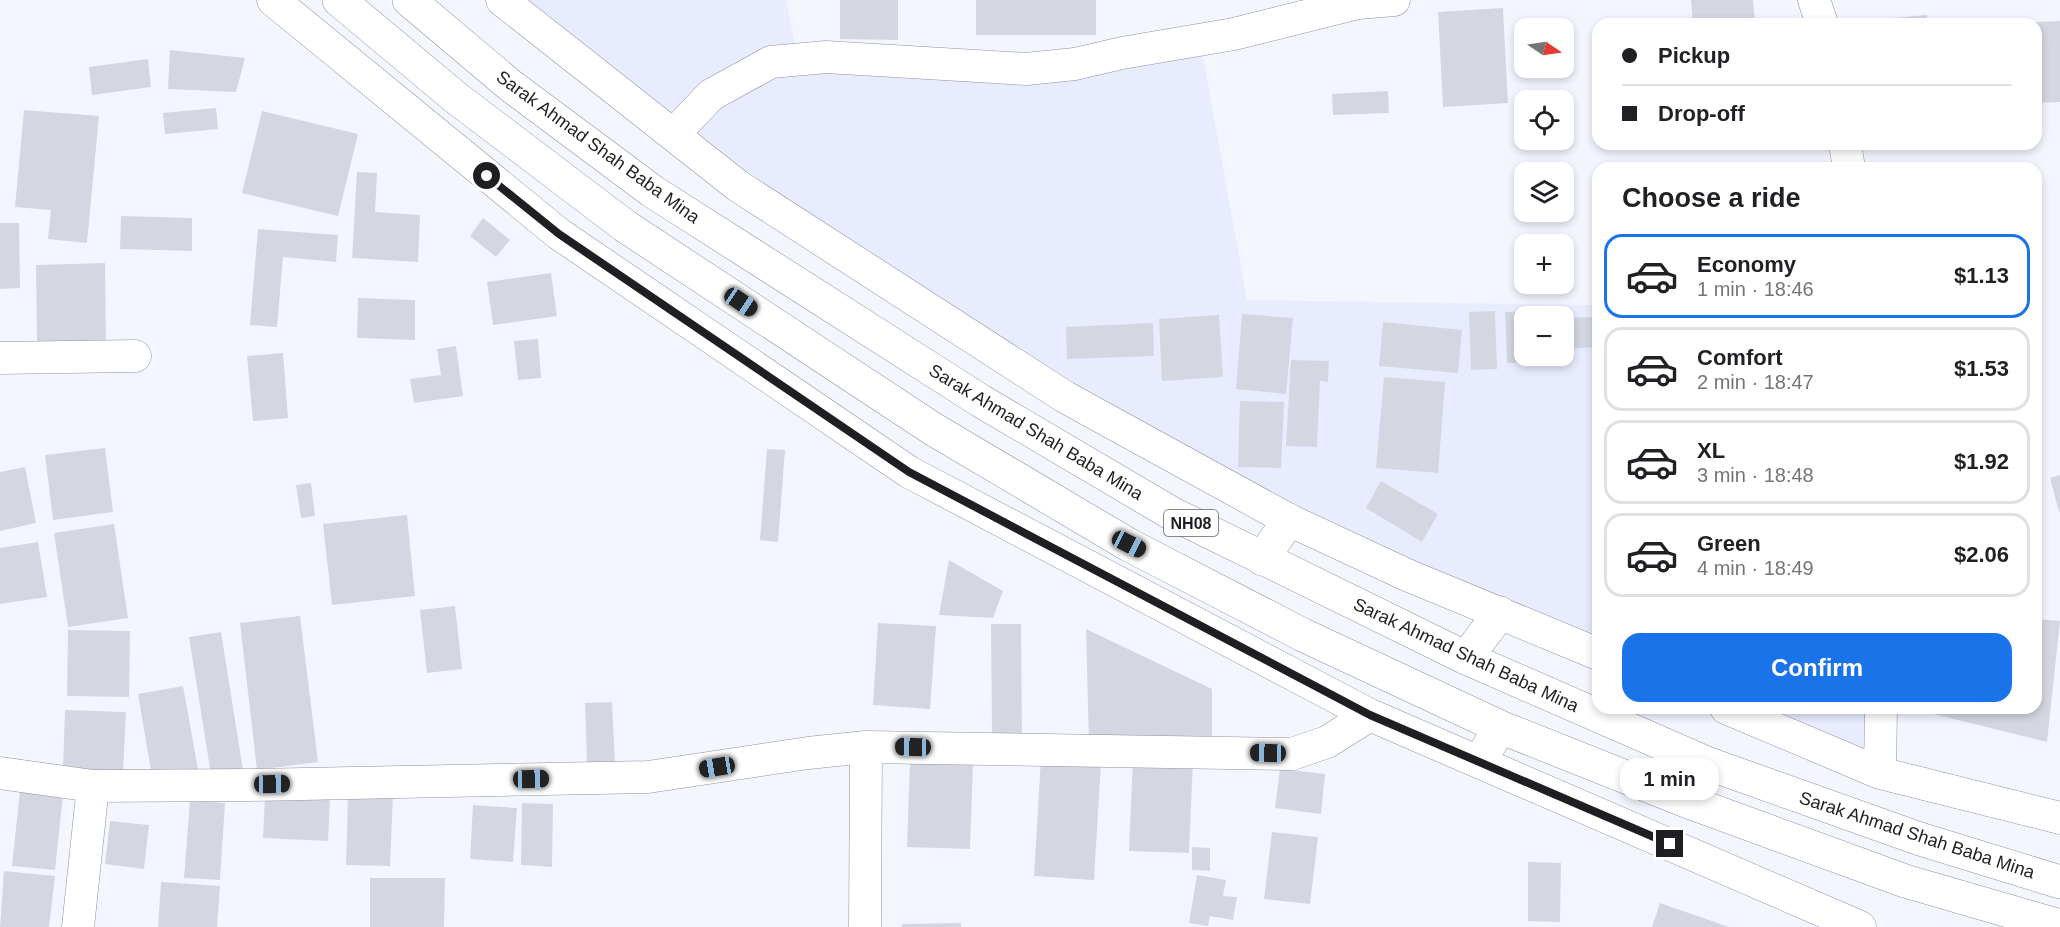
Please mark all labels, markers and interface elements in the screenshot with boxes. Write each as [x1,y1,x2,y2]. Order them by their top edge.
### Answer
north arrow [1514,18,1574,78]
map controls [1514,18,1574,366]
text: Pickup [1658,43,1730,68]
street label: Sarak Ahmad Shah Baba Mina [493,67,704,228]
button: locate [1514,90,1574,150]
text: Drop-off [1658,101,1745,126]
route start [473,162,500,189]
button: layers [1514,162,1574,222]
text: Choose a ride [1622,183,1801,213]
button: + [1514,234,1574,294]
icon: car [1625,249,1679,303]
text: Economy [1697,252,1796,277]
text: $1.13 [1954,263,2009,288]
text: 1 min · 18:46 [1697,278,1814,300]
car [721,284,761,320]
button: − [1514,306,1574,366]
icon: car [1625,342,1679,396]
text: Comfort [1697,345,1783,370]
text: $1.53 [1954,356,2009,381]
street label: Sarak Ahmad Shah Baba Mina [925,360,1147,504]
text: 2 min · 18:47 [1697,371,1814,393]
icon: car [1625,435,1679,489]
text: XL [1697,438,1725,463]
text: $1.92 [1954,449,2009,474]
text: 3 min · 18:48 [1697,464,1814,486]
road number: NH08 [1164,510,1218,536]
car [1109,528,1149,560]
icon: car [1625,528,1679,582]
text: Green [1697,531,1761,556]
text: $2.06 [1954,542,2009,567]
text: 4 min · 18:49 [1697,557,1814,579]
street label: Sarak Ahmad Shah Baba Mina [1350,594,1583,716]
button: Confirm [1622,633,2012,702]
car [895,738,931,756]
car [1250,744,1286,762]
car [698,755,736,779]
callout: 1 min [1620,757,1720,799]
text: 1 min [1643,768,1696,790]
car [513,770,549,788]
car [254,775,290,793]
street label: Sarak Ahmad Shah Baba Mina [1797,787,2038,883]
route end [1656,830,1683,857]

